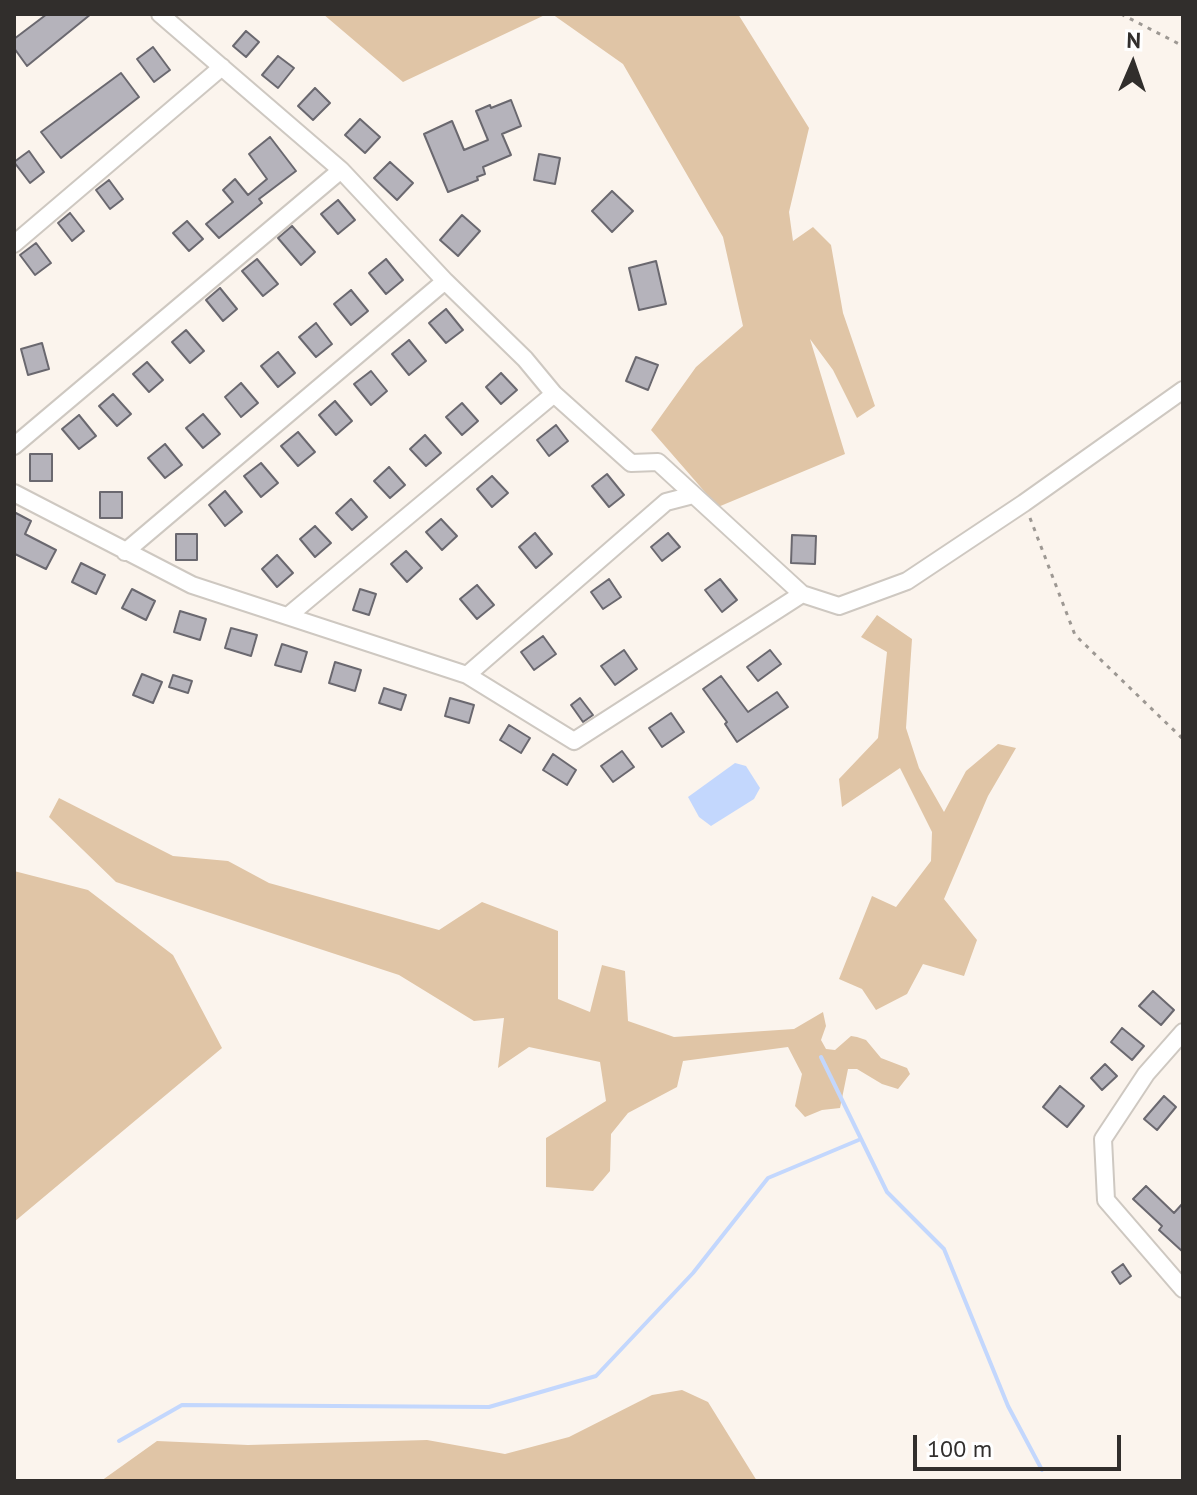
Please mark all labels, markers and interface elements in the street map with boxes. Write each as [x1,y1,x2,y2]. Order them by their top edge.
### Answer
north arrow [1093,24,1173,104]
text: N [1126,26,1142,54]
scale bar [917,1419,1125,1469]
text: 100 m [927,1433,992,1464]

